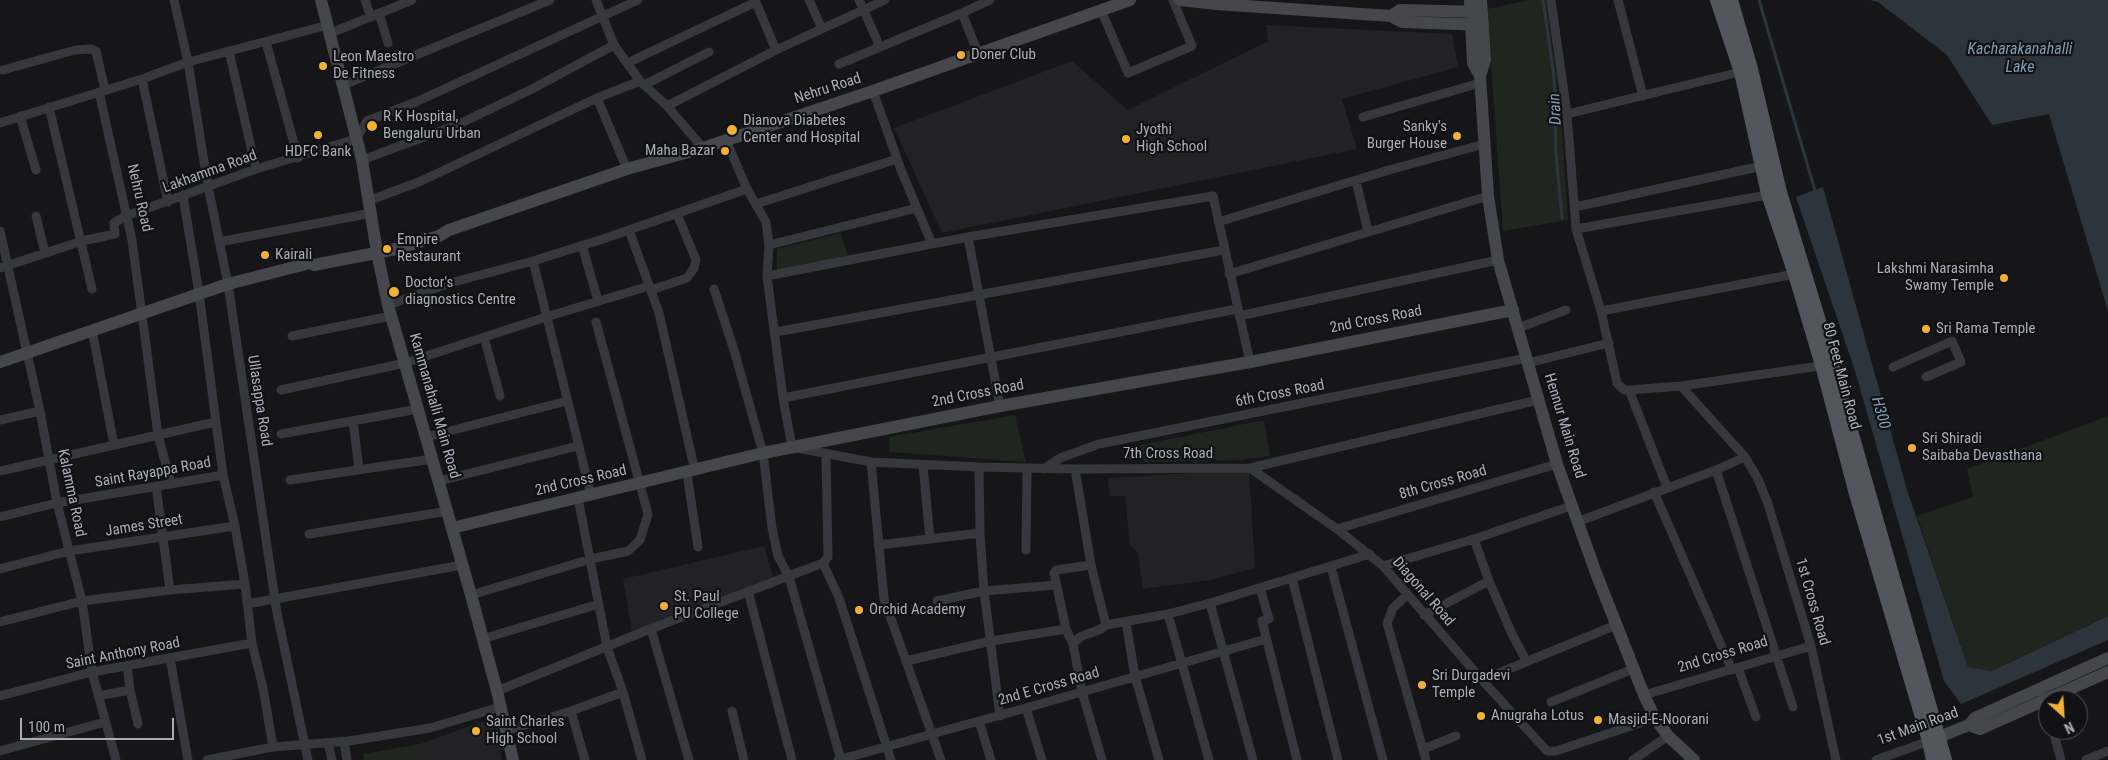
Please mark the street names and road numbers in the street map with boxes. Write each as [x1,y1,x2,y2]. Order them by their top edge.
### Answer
street label: Nehru Road [792,70,864,108]
street label: Lakhamma Road [160,147,260,197]
street label: Nehru Road [122,162,156,234]
street label: 2nd Cross Road [1329,302,1423,338]
street label: 80 Feet Main Road [1818,321,1864,431]
street label: Kammanahalli Main Road [405,331,463,481]
street label: Ullasappa Road [243,354,275,448]
street label: Hennur Main Road [1539,371,1589,481]
street label: 2nd Cross Road [931,376,1025,412]
street label: 6th Cross Road [1234,377,1326,411]
street label: 7th Cross Road [1123,445,1213,463]
street label: Kalamma Road [53,447,89,539]
street label: Saint Rayappa Road [94,454,212,492]
street label: 2nd Cross Road [534,462,628,500]
street label: 8th Cross Road [1397,462,1489,504]
street label: James Street [104,511,184,541]
street label: Diagonal Road [1388,554,1458,630]
street label: 1st Cross Road [1791,556,1833,648]
street label: 2nd Cross Road [1676,633,1770,677]
street label: Saint Anthony Road [64,634,182,674]
street label: 2nd E Cross Road [996,664,1102,710]
street label: 1st Main Road [1875,704,1961,750]

